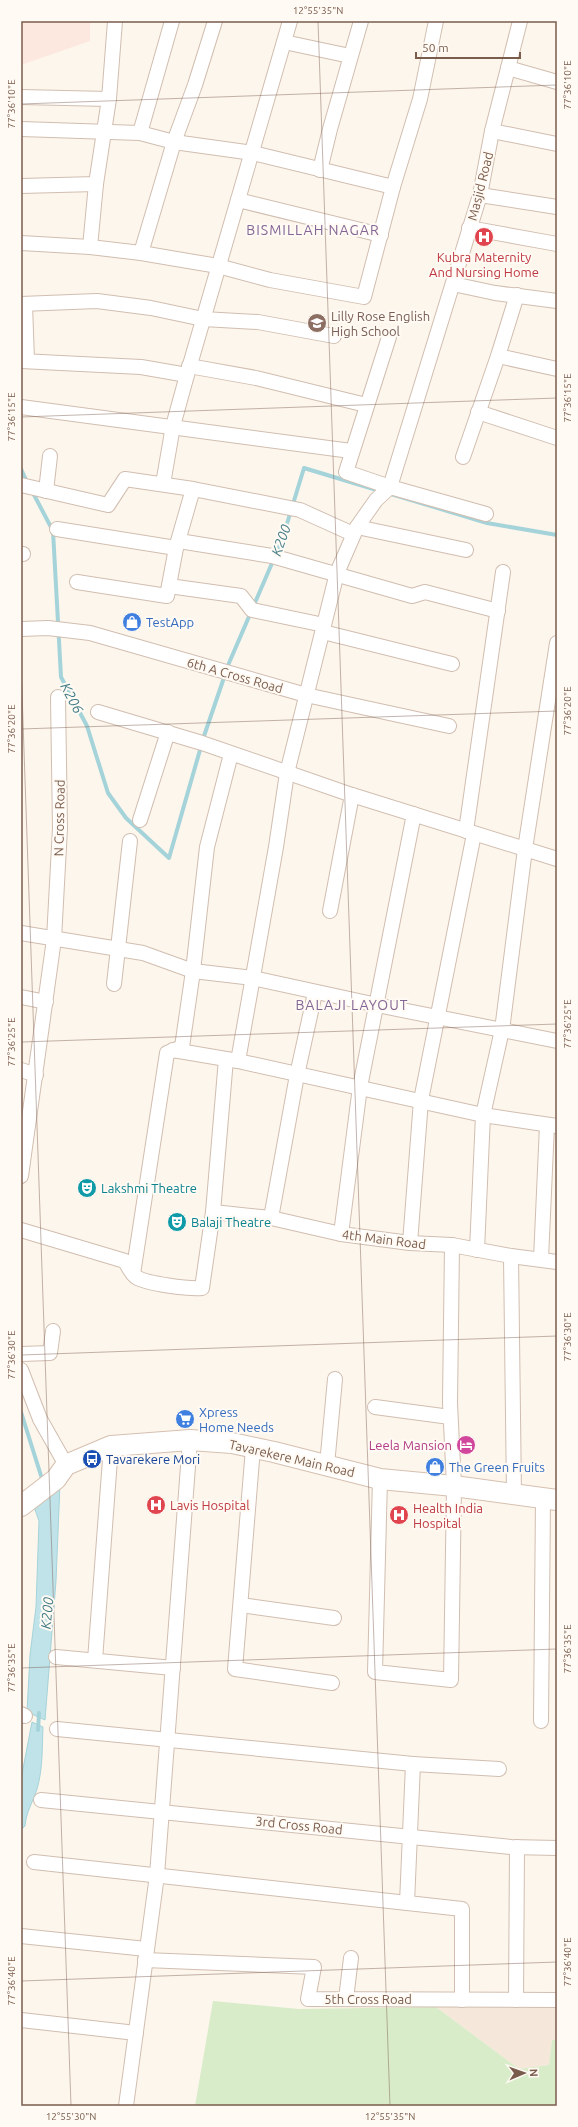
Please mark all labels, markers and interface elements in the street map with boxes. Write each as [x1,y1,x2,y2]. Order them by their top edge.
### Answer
text: 12°55'35"N [293,5,343,16]
scale bar [416,34,520,60]
text: 50 m [422,41,449,54]
text: 77°36'10"E [562,60,573,110]
text: 77°36'10"E [6,79,17,129]
street label: Masjid Road [465,150,495,222]
district label: BISMILLAH NAGAR [246,222,380,238]
hospital icon: Kubra Maternity And Nursing Home [473,226,495,248]
place label: Kubra Maternity And Nursing Home [429,250,539,279]
place label: Lilly Rose English High School [331,309,430,338]
school or university icon: Lilly Rose English High School [306,312,328,334]
text: 77°36'15"E [562,373,573,423]
text: 77°36'15"E [6,392,17,442]
water label: K200 [268,522,294,558]
shop icon: TestApp [121,611,143,633]
place label: TestApp [146,615,194,629]
street label: 6th A Cross Road [185,655,285,695]
water label: K206 [57,680,87,716]
text: 77°36'20"E [562,686,573,736]
text: 77°36'20"E [6,704,17,754]
street label: N Cross Road [51,779,67,857]
district label: BALAJI LAYOUT [295,997,409,1013]
text: 77°36'25"E [562,999,573,1049]
text: 77°36'25"E [6,1017,17,1067]
theatre icon: Lakshmi Theatre [76,1177,98,1199]
place label: Lakshmi Theatre [101,1181,197,1195]
theatre icon: Balaji Theatre [166,1211,188,1233]
place label: Balaji Theatre [191,1215,271,1229]
street label: 4th Main Road [341,1227,427,1251]
text: 77°36'30"E [562,1312,573,1362]
text: 77°36'30"E [6,1330,17,1380]
place label: Xpress Home Needs [199,1405,274,1434]
supermarket icon: Xpress Home Needs [174,1408,196,1430]
hotel icon: Leela Mansion [455,1434,477,1456]
street label: Tavarekere Main Road [228,1437,356,1479]
place label: Leela Mansion [369,1438,452,1452]
bus stop icon: Tavarekere Mori [81,1448,103,1470]
place label: Tavarekere Mori [106,1452,200,1466]
shop icon: The Green Fruits [424,1456,446,1478]
place label: The Green Fruits [449,1460,545,1474]
hospital icon: Lavis Hospital [145,1494,167,1516]
place label: Lavis Hospital [170,1498,250,1512]
place label: Health India Hospital [413,1501,483,1530]
hospital icon: Health India Hospital [388,1504,410,1526]
water label: K200 [38,1596,56,1630]
text: 77°36'35"E [562,1624,573,1674]
text: 77°36'35"E [6,1643,17,1693]
street label: 3rd Cross Road [255,1813,343,1837]
text: 77°36'40"E [562,1937,573,1987]
text: 77°36'40"E [6,1956,17,2006]
street label: 5th Cross Road [324,1992,412,2006]
north arrow [504,2053,544,2093]
text: N [528,2068,540,2077]
text: 12°55'30"N [46,2111,96,2122]
text: 12°55'35"N [365,2111,415,2122]

